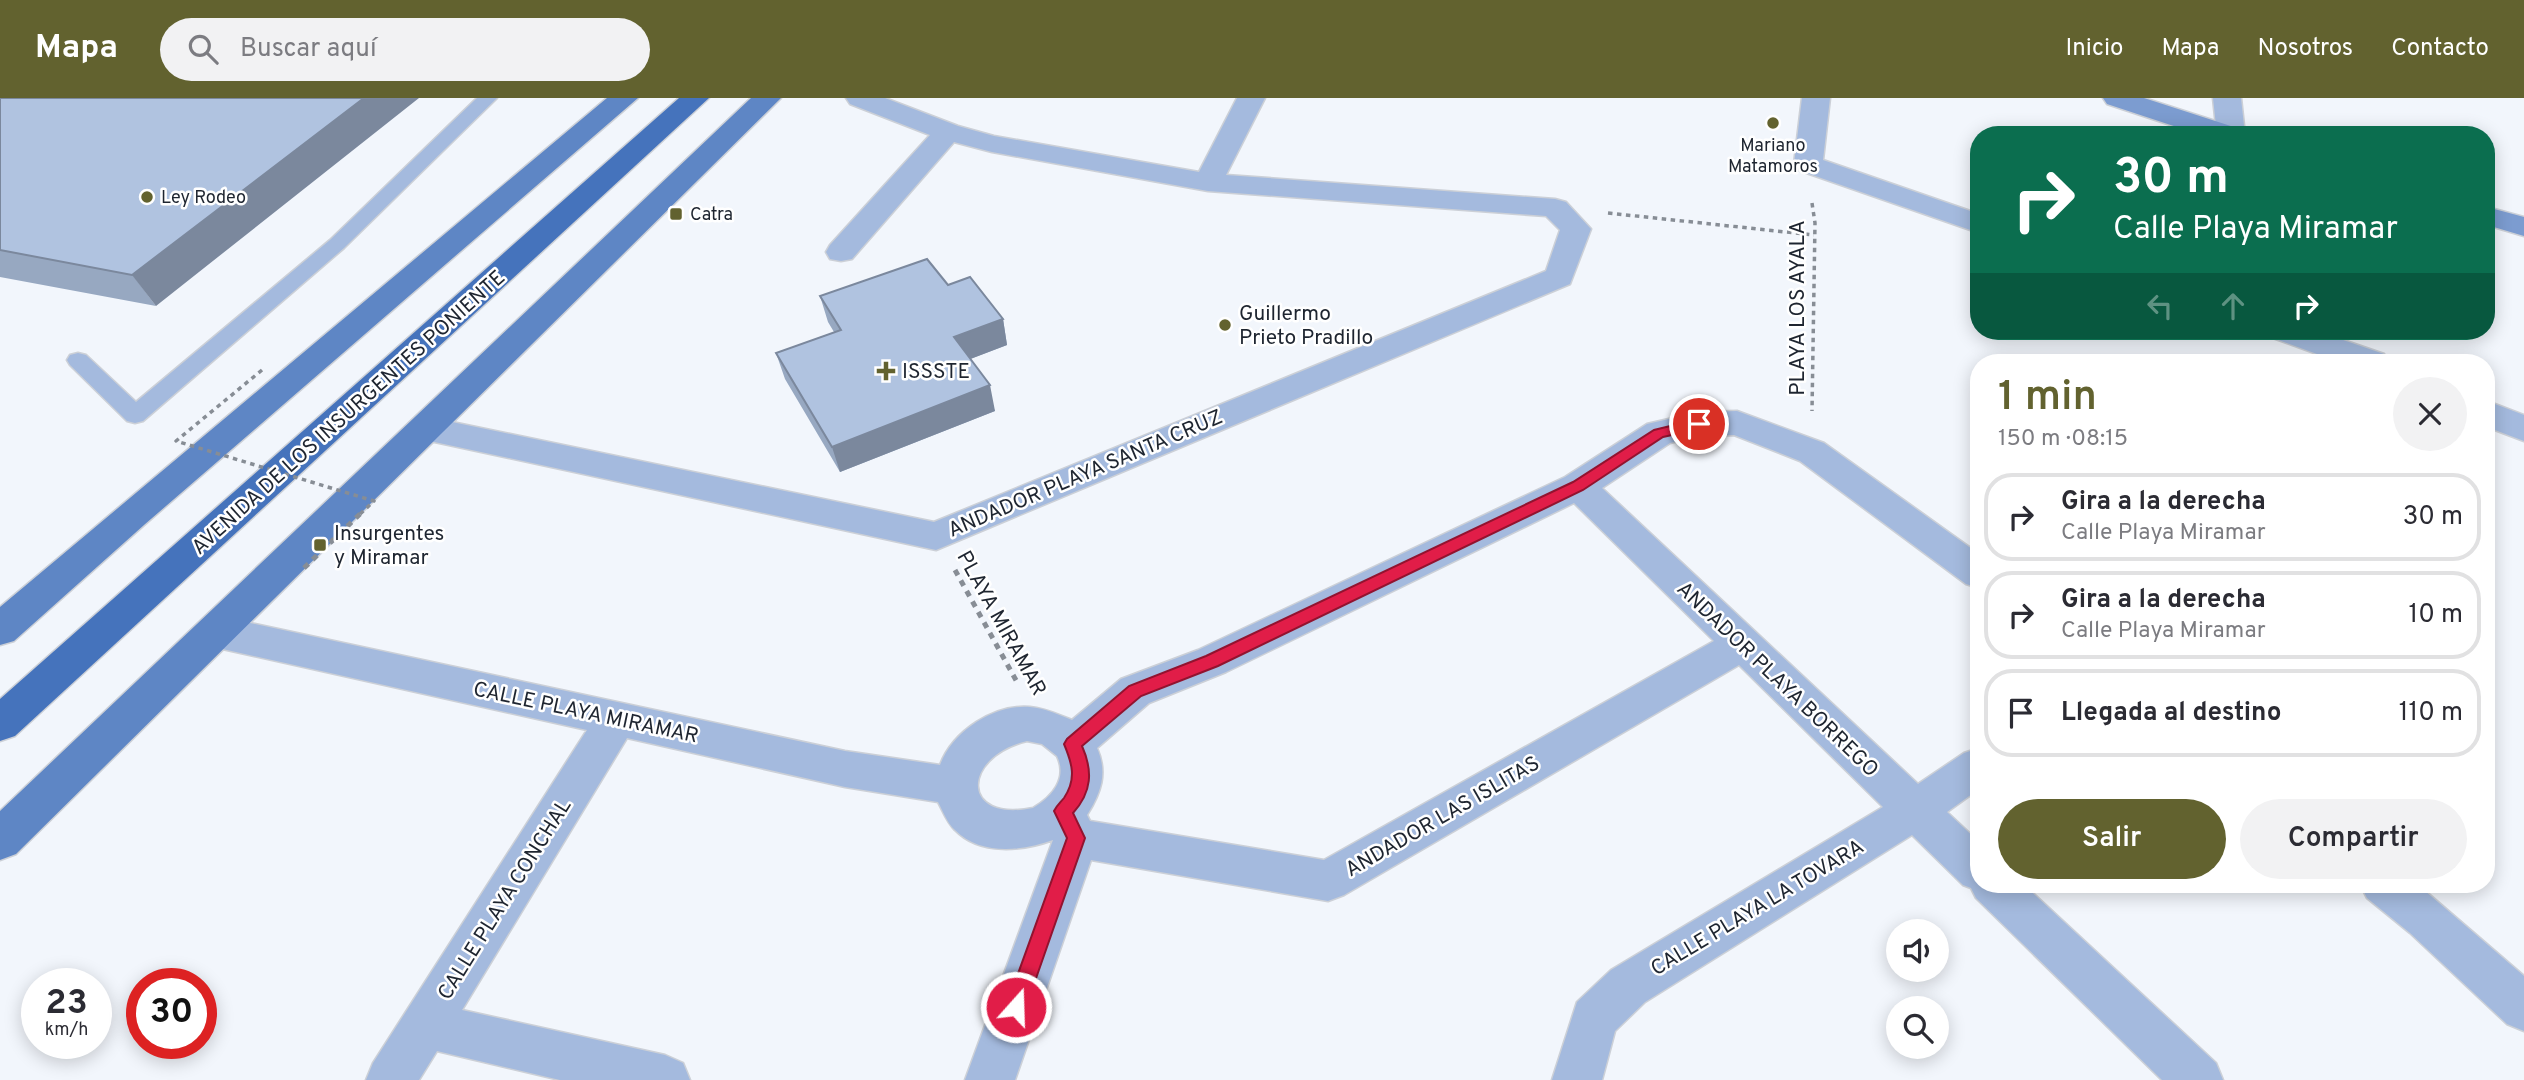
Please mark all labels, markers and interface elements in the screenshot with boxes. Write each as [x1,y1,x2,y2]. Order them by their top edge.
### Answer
search box [160,18,650,81]
text: Mapa [35,28,118,70]
icon: search [184,30,222,68]
text: Buscar aquí [240,33,377,66]
text: Inicio [2066,34,2123,64]
text: Mapa [2161,34,2220,64]
text: Nosotros [2258,34,2353,64]
text: Contacto [2391,34,2489,64]
marker: Mariano Matamoros [1765,115,1781,131]
place label: Mariano Matamoros [1728,135,1818,179]
text: 30 m [2113,149,2229,211]
icon: right [1998,154,2089,245]
place label: Ley Rodeo [161,187,246,210]
marker: Ley Rodeo [139,189,155,205]
place label: Catra [690,204,733,227]
marker: Catra [668,206,684,222]
text: Calle Playa Miramar [2113,210,2398,250]
street label: PLAYA LOS AYALA [1785,220,1812,396]
street label: AVENIDA DE LOS INSURGENTES PONIENTE [186,265,512,561]
icon: left [2141,287,2179,325]
icon: ahead [2214,287,2252,325]
icon: right [2287,287,2325,325]
place label: Guillermo Prieto Pradillo [1239,301,1373,352]
marker: Guillermo Prieto Pradillo [1217,317,1233,333]
place label: ISSSTE [902,359,970,386]
marker: ISSSTE [876,361,896,381]
text: 1 min [1998,372,2097,425]
button: close [2393,377,2467,451]
pin [1669,394,1729,454]
street label: ANDADOR PLAYA SANTA CRUZ [944,404,1227,545]
icon: arrive [1680,405,1718,443]
text: 150 m · 08:15 [1998,425,2128,454]
text: Gira a la derecha [2061,486,2266,519]
icon: right [2002,498,2040,536]
text: 30 m [2403,501,2463,534]
text: Calle Playa Miramar [2061,519,2266,548]
place label: Insurgentes y Miramar [334,521,444,572]
marker: Insurgentes y Miramar [312,537,328,553]
street label: PLAYA MIRAMAR [950,546,1052,701]
street label: ANDADOR PLAYA BORREGO [1670,576,1884,784]
text: Gira a la derecha [2061,584,2266,617]
icon: right [2002,596,2040,634]
text: 10 m [2408,599,2463,632]
text: Calle Playa Miramar [2061,617,2266,646]
street label: CALLE PLAYA MIRAMAR [470,676,701,751]
icon: arrive [2002,694,2040,732]
text: Llegada al destino [2061,697,2281,730]
text: 110 m [2399,697,2463,730]
street label: ANDADOR LAS ISLITAS [1341,751,1545,884]
street label: CALLE PLAYA CONCHAL [432,794,578,1005]
button: Salir [1998,799,2226,879]
button: Compartir [2240,799,2467,879]
street label: CALLE PLAYA LA TOVARA [1646,834,1869,983]
map controls [1886,919,1949,1059]
button: sound [1886,919,1949,982]
speed limit sign: 30 [126,968,217,1059]
position arrow [979,970,1053,1044]
text: 23 [45,982,88,1026]
button: search [1886,996,1949,1059]
text: km/h [45,1019,88,1042]

